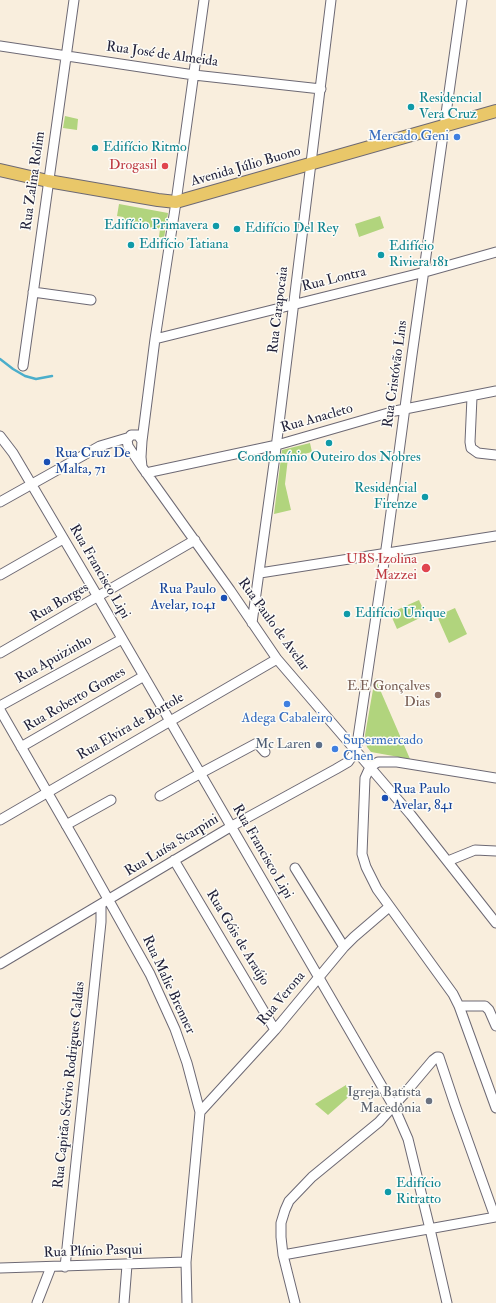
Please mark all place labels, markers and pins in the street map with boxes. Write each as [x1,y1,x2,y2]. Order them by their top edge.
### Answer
place label: Residencial Vera Cruz [419,91,482,124]
marker: Residencial Vera Cruz [406,102,416,112]
place label: Mercado Geni [368,129,449,145]
marker: Mercado Geni [452,132,462,142]
place label: Edifício Ritmo [103,140,187,156]
marker: Edifício Ritmo [90,143,100,153]
place label: Drogasil [109,158,157,174]
marker: Drogasil [160,161,170,171]
place label: Edifício Primavera [104,218,208,234]
marker: Edifício Primavera [211,221,221,231]
place label: Edifício Del Rey [245,221,339,237]
marker: Edifício Del Rey [232,224,242,234]
place label: Edifício Tatiana [139,237,228,253]
place label: Edifício Riviera 181 [389,239,449,272]
marker: Edifício Tatiana [126,240,136,250]
marker: Edifício Riviera 181 [376,250,386,260]
marker: Condomínio Outeiro dos Nobres [324,438,334,448]
place label: Rua Cruz De Malta, 71 [55,446,130,478]
place label: Condomínio Outeiro dos Nobres [237,450,421,466]
marker: Rua Cruz De Malta, 71 [42,457,52,467]
place label: Residencial Firenze [354,481,417,514]
marker: Residencial Firenze [420,492,430,502]
place label: UBS Izolina Mazzei [346,552,417,584]
marker: UBS Izolina Mazzei [420,562,432,574]
place label: Rua Paulo Avelar, 1041 [150,582,216,614]
marker: Rua Paulo Avelar, 1041 [219,593,229,603]
place label: Edifício Unique [355,606,446,622]
marker: Edifício Unique [342,609,352,619]
place label: E.E Gonçalves Dias [347,679,430,712]
marker: E.E Gonçalves Dias [433,690,443,700]
marker: Adega Cabaleiro [282,699,292,709]
place label: Adega Cabaleiro [242,711,332,727]
place label: Supermercado Chen [343,733,423,766]
place label: Mc Laren [255,737,311,753]
marker: Mc Laren [314,740,324,750]
marker: Supermercado Chen [330,744,340,754]
place label: Rua Paulo Avelar, 841 [393,782,453,814]
marker: Rua Paulo Avelar, 841 [380,793,390,803]
place label: Igreja Batista Macedônia [347,1085,421,1118]
marker: Igreja Batista Macedônia [424,1096,434,1106]
place label: Edifício Ritratto [396,1176,441,1208]
marker: Edifício Ritratto [383,1187,393,1197]

